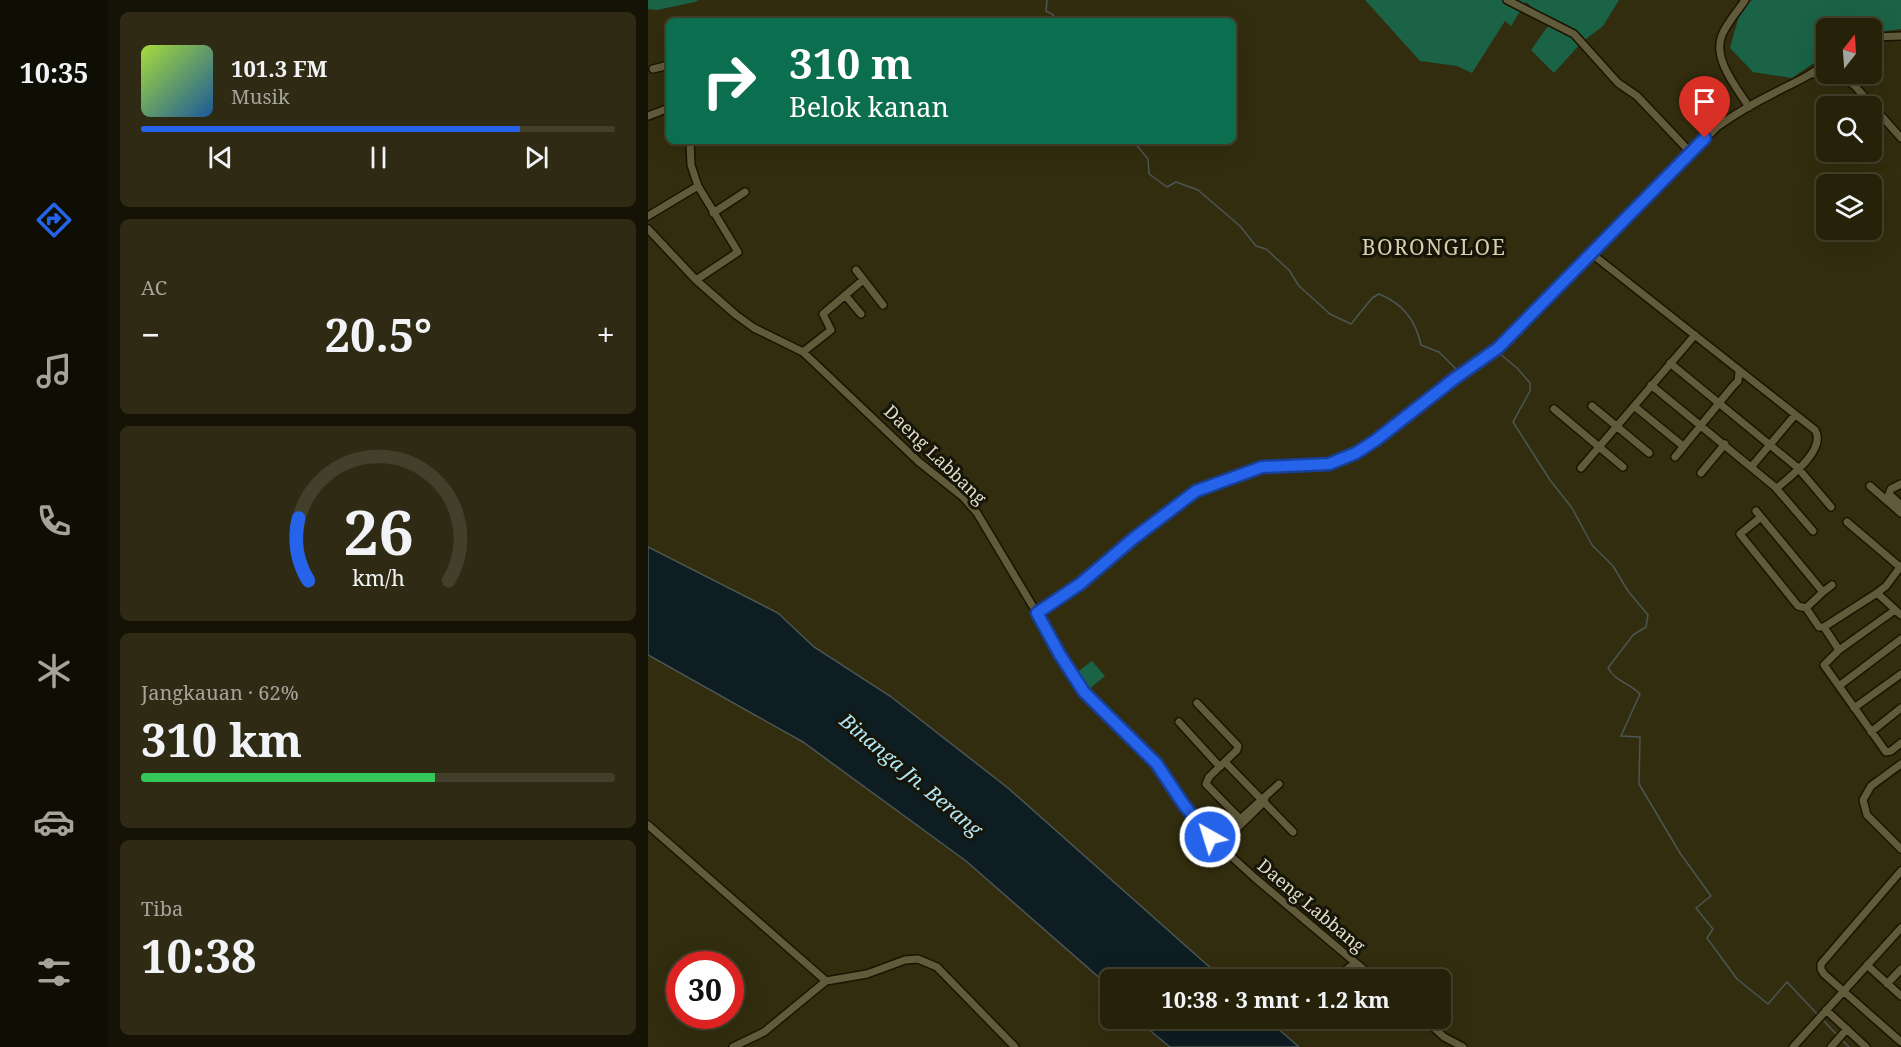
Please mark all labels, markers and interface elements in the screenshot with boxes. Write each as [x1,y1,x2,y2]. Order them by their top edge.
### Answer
north arrow [1816,18,1882,84]
map controls [1816,18,1882,240]
text: 310 m [789,34,913,91]
icon: right [690,42,768,120]
text: 101.3 FM [231,53,328,83]
text: 10:35 [19,54,89,91]
pin [1679,76,1730,138]
text: Musik [231,83,290,110]
icon: arrive [1688,85,1721,118]
text: Belok kanan [789,88,949,125]
button: search [1816,96,1882,162]
icon: previous [204,141,237,174]
icon: pause [362,141,395,174]
icon: next [520,141,553,174]
button: layers [1816,174,1882,240]
icon: directions [33,199,75,241]
district label: BORONGLOE [1362,233,1506,261]
text: AC [141,274,167,301]
text: 20.5° [325,304,432,365]
text: − [141,312,160,357]
text: + [597,312,615,357]
icon: music [33,350,75,392]
street label: Daeng Labbang [879,399,992,510]
text: 26 [343,488,413,573]
icon: phone [33,500,75,542]
text: km/h [352,563,405,592]
icon: climate [33,650,75,692]
text: Jangkauan · 62% [141,679,299,706]
water label: Binanga Jn. Berang [834,706,989,843]
text: 310 km [141,709,302,770]
icon: car [33,801,75,843]
position arrow [1178,805,1242,869]
street label: Daeng Labbang [1253,853,1371,958]
text: Tiba [141,895,183,922]
text: 10:38 [141,925,256,986]
icon: filters [33,951,75,993]
speed limit sign: 30 [666,951,744,1029]
text: 10:38 · 3 mnt · 1.2 km [1161,984,1390,1014]

